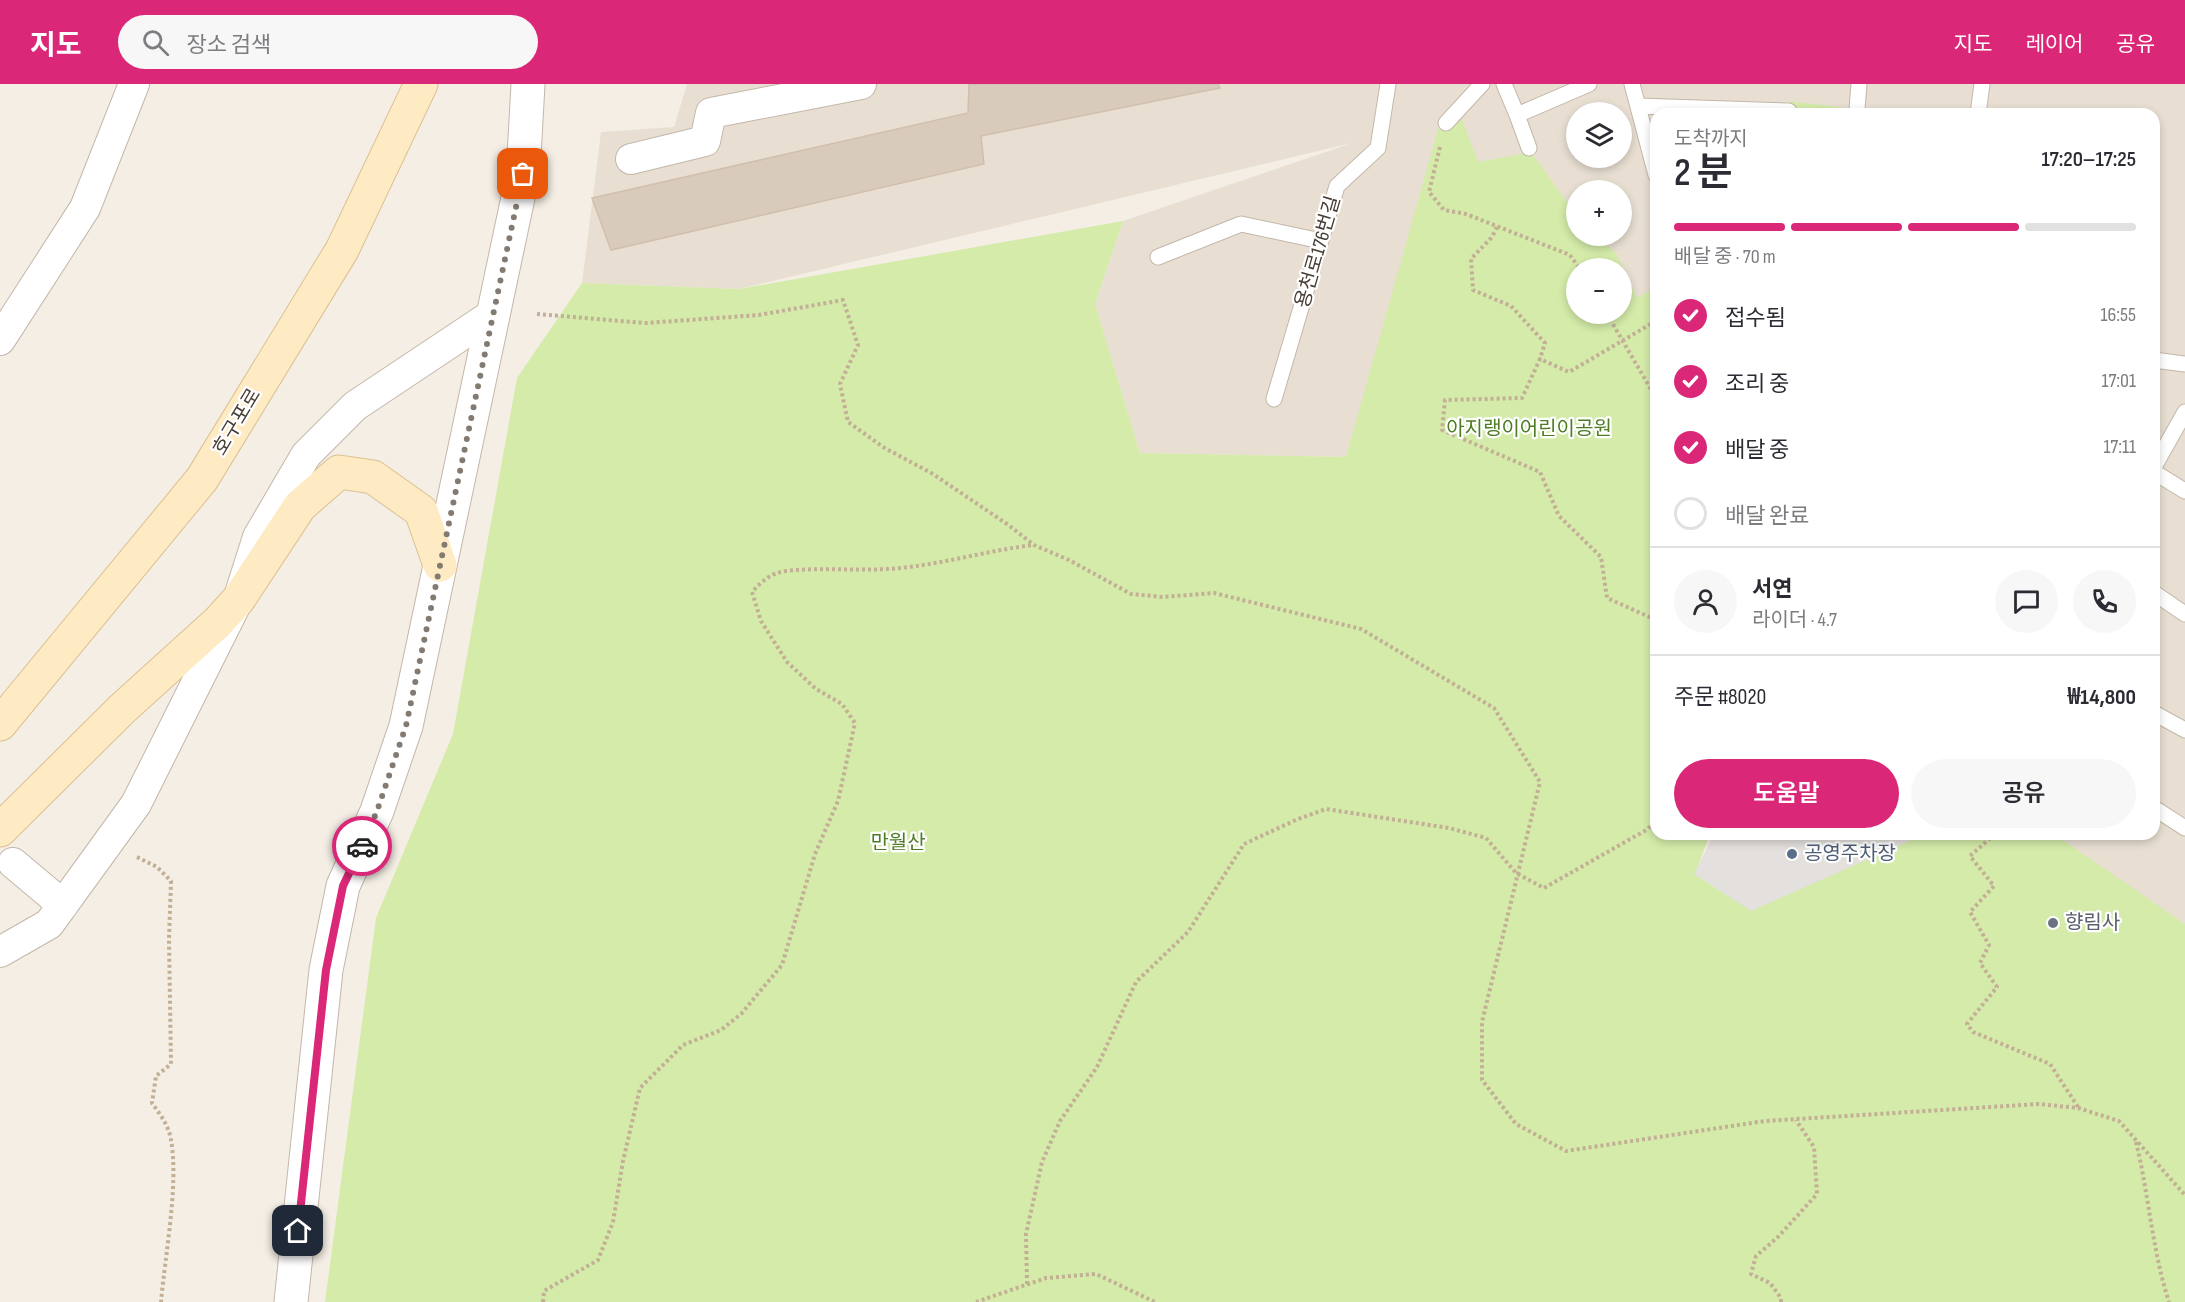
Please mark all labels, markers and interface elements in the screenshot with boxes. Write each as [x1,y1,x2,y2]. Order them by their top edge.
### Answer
search box [118,15,538,69]
icon: search [139,26,172,59]
text: 지도 [30,29,82,62]
text: 장소 검색 [187,32,271,59]
text: 지도 [1954,32,1992,57]
text: 레이어 [2025,32,2083,57]
text: 공유 [2116,32,2155,57]
map controls [1566,102,1632,324]
button: layers [1566,102,1632,168]
text: 도착까지 [1674,127,1748,151]
text: 17:20–17:25 [2041,146,2136,173]
pin [497,148,548,199]
text: 2 분 [1674,150,1733,197]
icon: bag [506,157,539,190]
button: + [1566,180,1632,246]
street label: 용천로176번길 [1291,193,1345,311]
text: 배달 중 · 70 m [1674,245,1776,269]
button: − [1566,258,1632,324]
icon: check [1674,299,1707,332]
text: 16:55 [2100,303,2136,327]
text: 접수됨 [1725,305,1786,332]
icon: check [1674,365,1707,398]
text: 17:01 [2102,369,2136,393]
text: 조리 중 [1725,371,1789,398]
street label: 호구포로 [208,384,266,460]
park label: 아지랭이어린이공원 [1446,417,1612,441]
icon: check [1674,431,1707,464]
text: 17:11 [2103,435,2136,459]
text: 배달 중 [1725,437,1789,464]
text: 배달 완료 [1725,503,1809,530]
button: person [1674,570,1737,633]
button: chat [1995,570,2058,633]
button: phone [2073,570,2136,633]
text: 서연 [1752,576,1792,603]
text: 라이더 · 4.7 [1752,608,1837,632]
text: 주문 #8020 [1674,684,1766,711]
text: ₩14,800 [2067,684,2136,711]
button: 도움말 [1674,759,1899,828]
button: 공유 [1911,759,2136,828]
courier [332,816,392,876]
icon: car [346,830,379,863]
park label: 만월산 [870,831,926,855]
place label: 공영주차장 [1804,842,1896,866]
marker: 공영주차장 [1785,847,1799,861]
place label: 향림사 [2065,911,2120,935]
marker: 향림사 [2046,916,2060,930]
pin [272,1205,323,1256]
icon: home [281,1214,314,1247]

